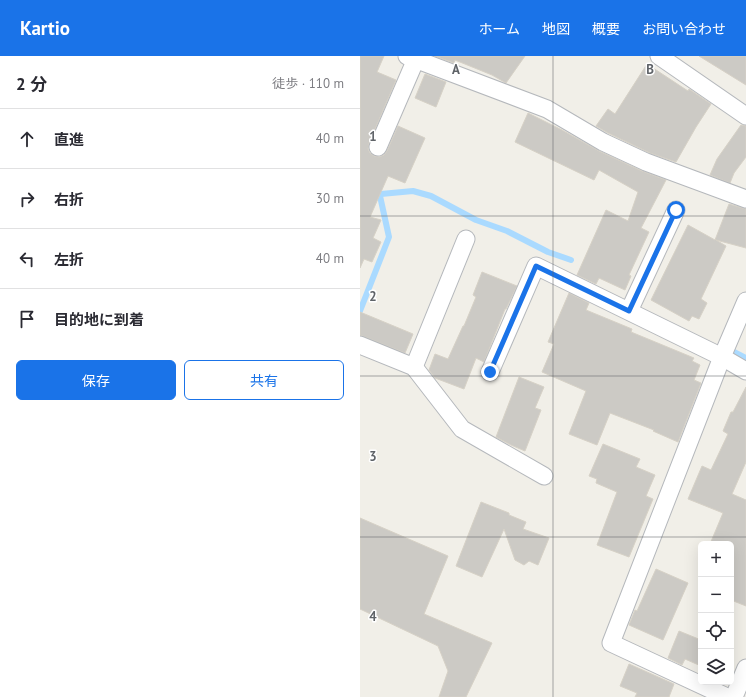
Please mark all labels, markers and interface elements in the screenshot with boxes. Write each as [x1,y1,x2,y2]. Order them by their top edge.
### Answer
text: Kartio [20,16,70,40]
text: ホーム [478,20,520,38]
text: 地図 [542,20,570,38]
text: 概要 [592,20,620,38]
text: お問い合わせ [642,20,726,38]
text: A [452,61,460,78]
text: B [646,61,654,78]
text: 2 分 [16,73,47,95]
text: 徒歩 · 110 m [272,75,344,92]
icon: ahead [16,128,38,150]
text: 1 [369,128,377,145]
text: 直進 [54,130,84,149]
text: 40 m [316,130,344,147]
icon: right [16,188,38,210]
text: 右折 [54,190,84,209]
text: 30 m [316,190,344,207]
route start [667,201,685,219]
icon: left [16,248,38,270]
text: 左折 [54,250,84,269]
text: 40 m [316,250,344,267]
text: 2 [369,288,377,305]
icon: arrive [16,308,38,330]
text: 目的地に到着 [54,310,144,329]
button: 保存 [16,360,176,400]
button: 共有 [184,360,344,400]
route end [481,363,499,381]
text: 3 [369,448,377,465]
map controls [698,541,734,685]
button: + [698,541,734,577]
button: − [698,577,734,613]
text: 4 [369,608,377,625]
button: locate [698,613,734,649]
button: layers [698,649,734,685]

